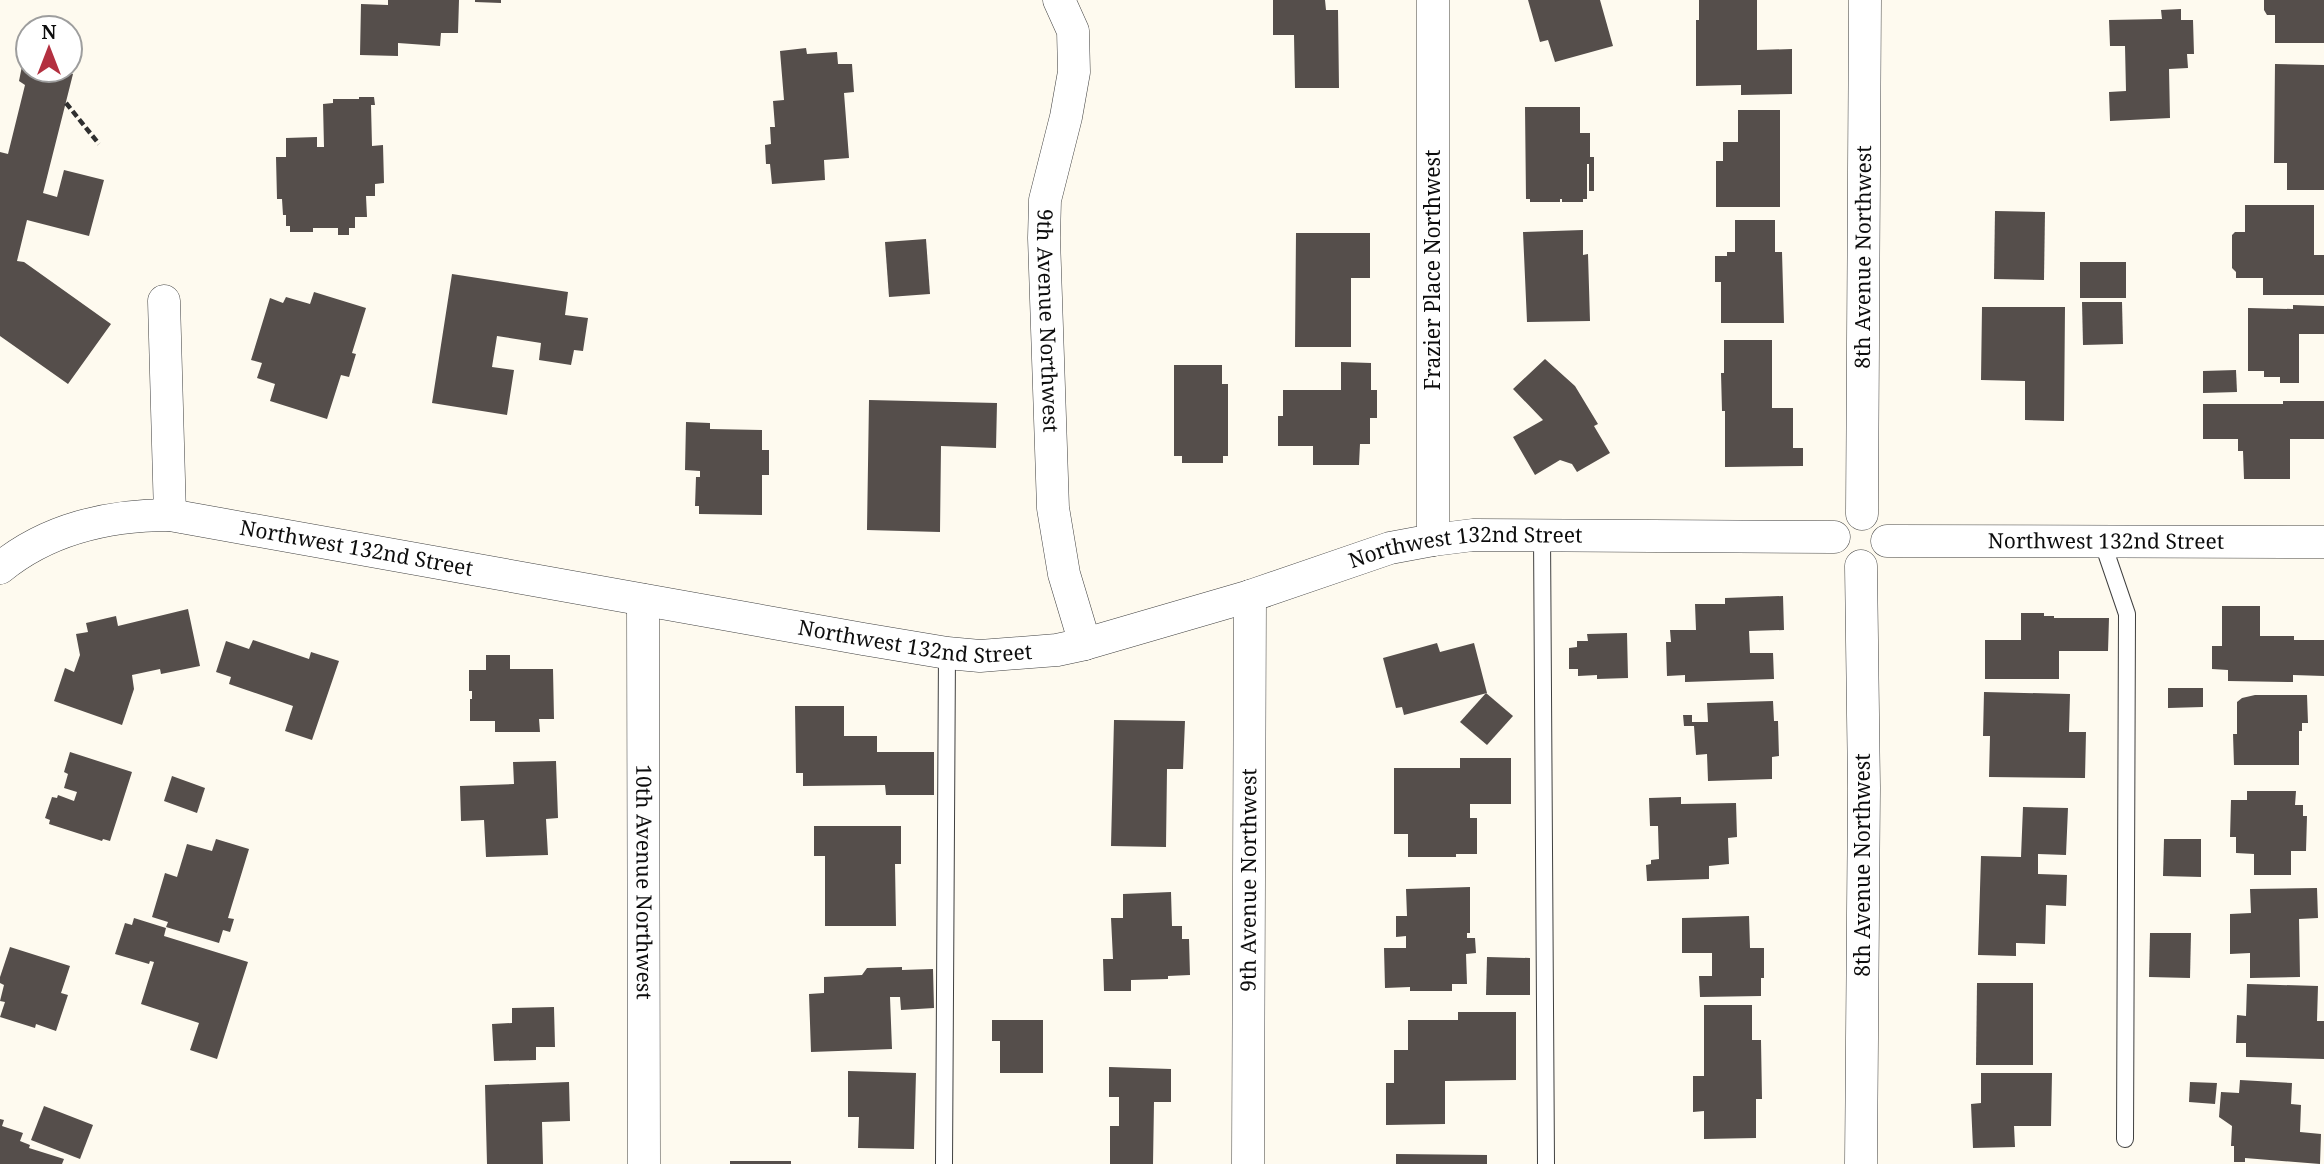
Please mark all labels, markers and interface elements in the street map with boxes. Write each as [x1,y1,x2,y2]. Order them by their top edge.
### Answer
north arrow [14,14,84,84]
text: N [42,19,57,45]
street label: 8th Avenue Northwest [1848,145,1877,369]
street label: Frazier Place Northwest [1418,150,1446,390]
street label: 9th Avenue Northwest [1031,209,1065,433]
street label: Northwest 132nd Street [238,513,475,582]
street label: Northwest 132nd Street [1345,520,1582,574]
street label: Northwest 132nd Street [1988,526,2224,555]
street label: Northwest 132nd Street [796,613,1033,669]
street label: 8th Avenue Northwest [1848,753,1876,977]
street label: 10th Avenue Northwest [630,764,659,1000]
street label: 9th Avenue Northwest [1234,768,1262,992]

